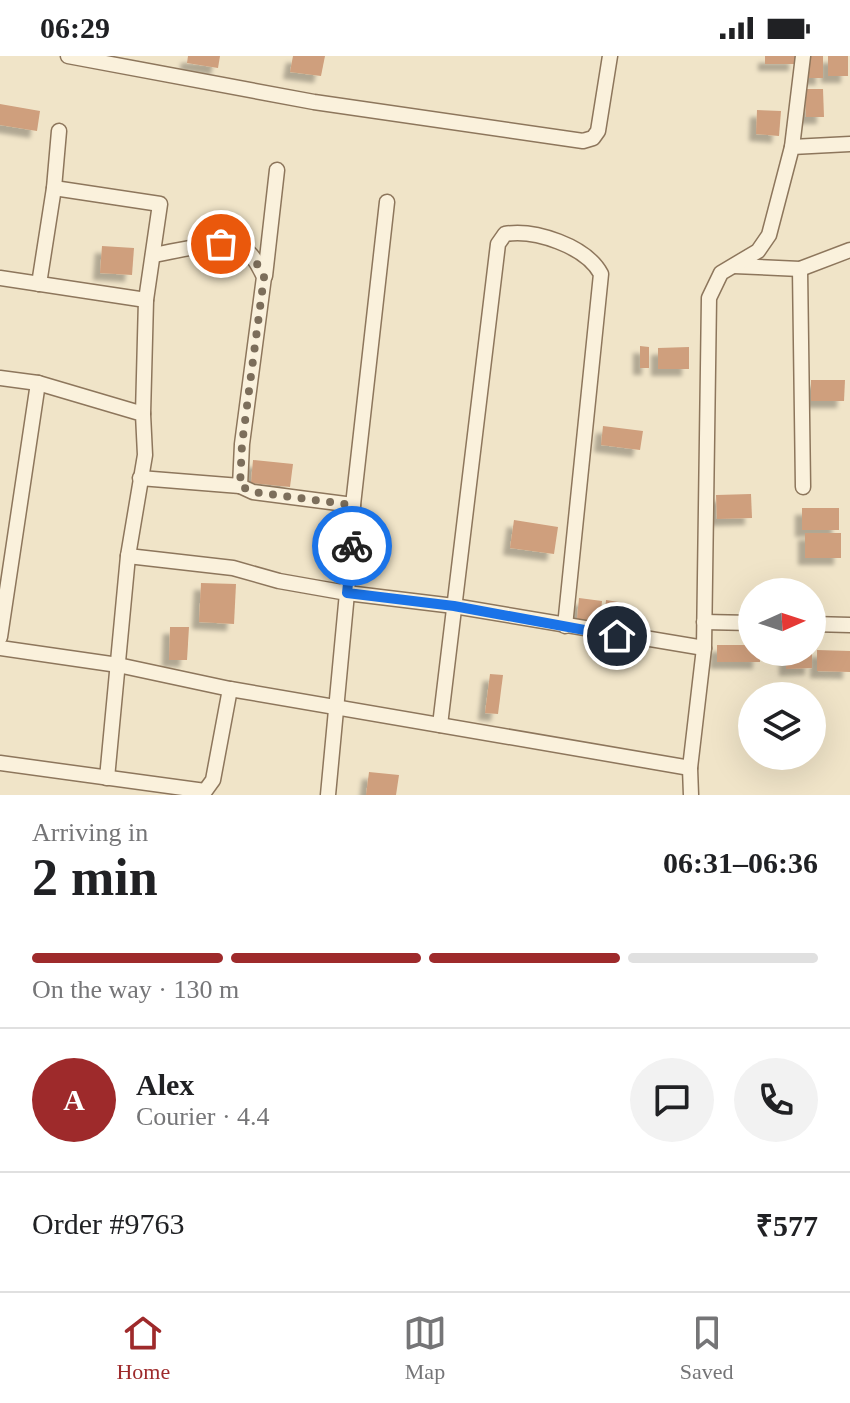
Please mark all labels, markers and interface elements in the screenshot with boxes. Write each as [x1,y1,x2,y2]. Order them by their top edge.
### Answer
text: 06:29 [40,11,110,44]
pin [187,210,255,278]
icon: bag [199,222,243,266]
courier [312,506,392,586]
icon: bike [330,524,374,568]
north arrow [738,578,826,666]
map controls [738,578,826,770]
pin [583,602,651,670]
icon: home [595,614,639,658]
button: layers [738,682,826,770]
text: Arriving in [32,818,148,847]
text: 06:31–06:36 [663,846,818,879]
text: 2 min [32,849,158,906]
text: On the way · 130 m [32,975,239,1004]
button: chat [630,1058,714,1142]
button: phone [734,1058,818,1142]
text: Alex [136,1068,194,1101]
text: A [63,1083,85,1116]
text: Courier · 4.4 [136,1102,270,1131]
text: Order #9763 [32,1207,184,1240]
text: ₹577 [756,1209,818,1242]
tab: Home [116,1311,170,1385]
tab: Map [403,1311,447,1385]
tab: Saved [680,1311,734,1385]

